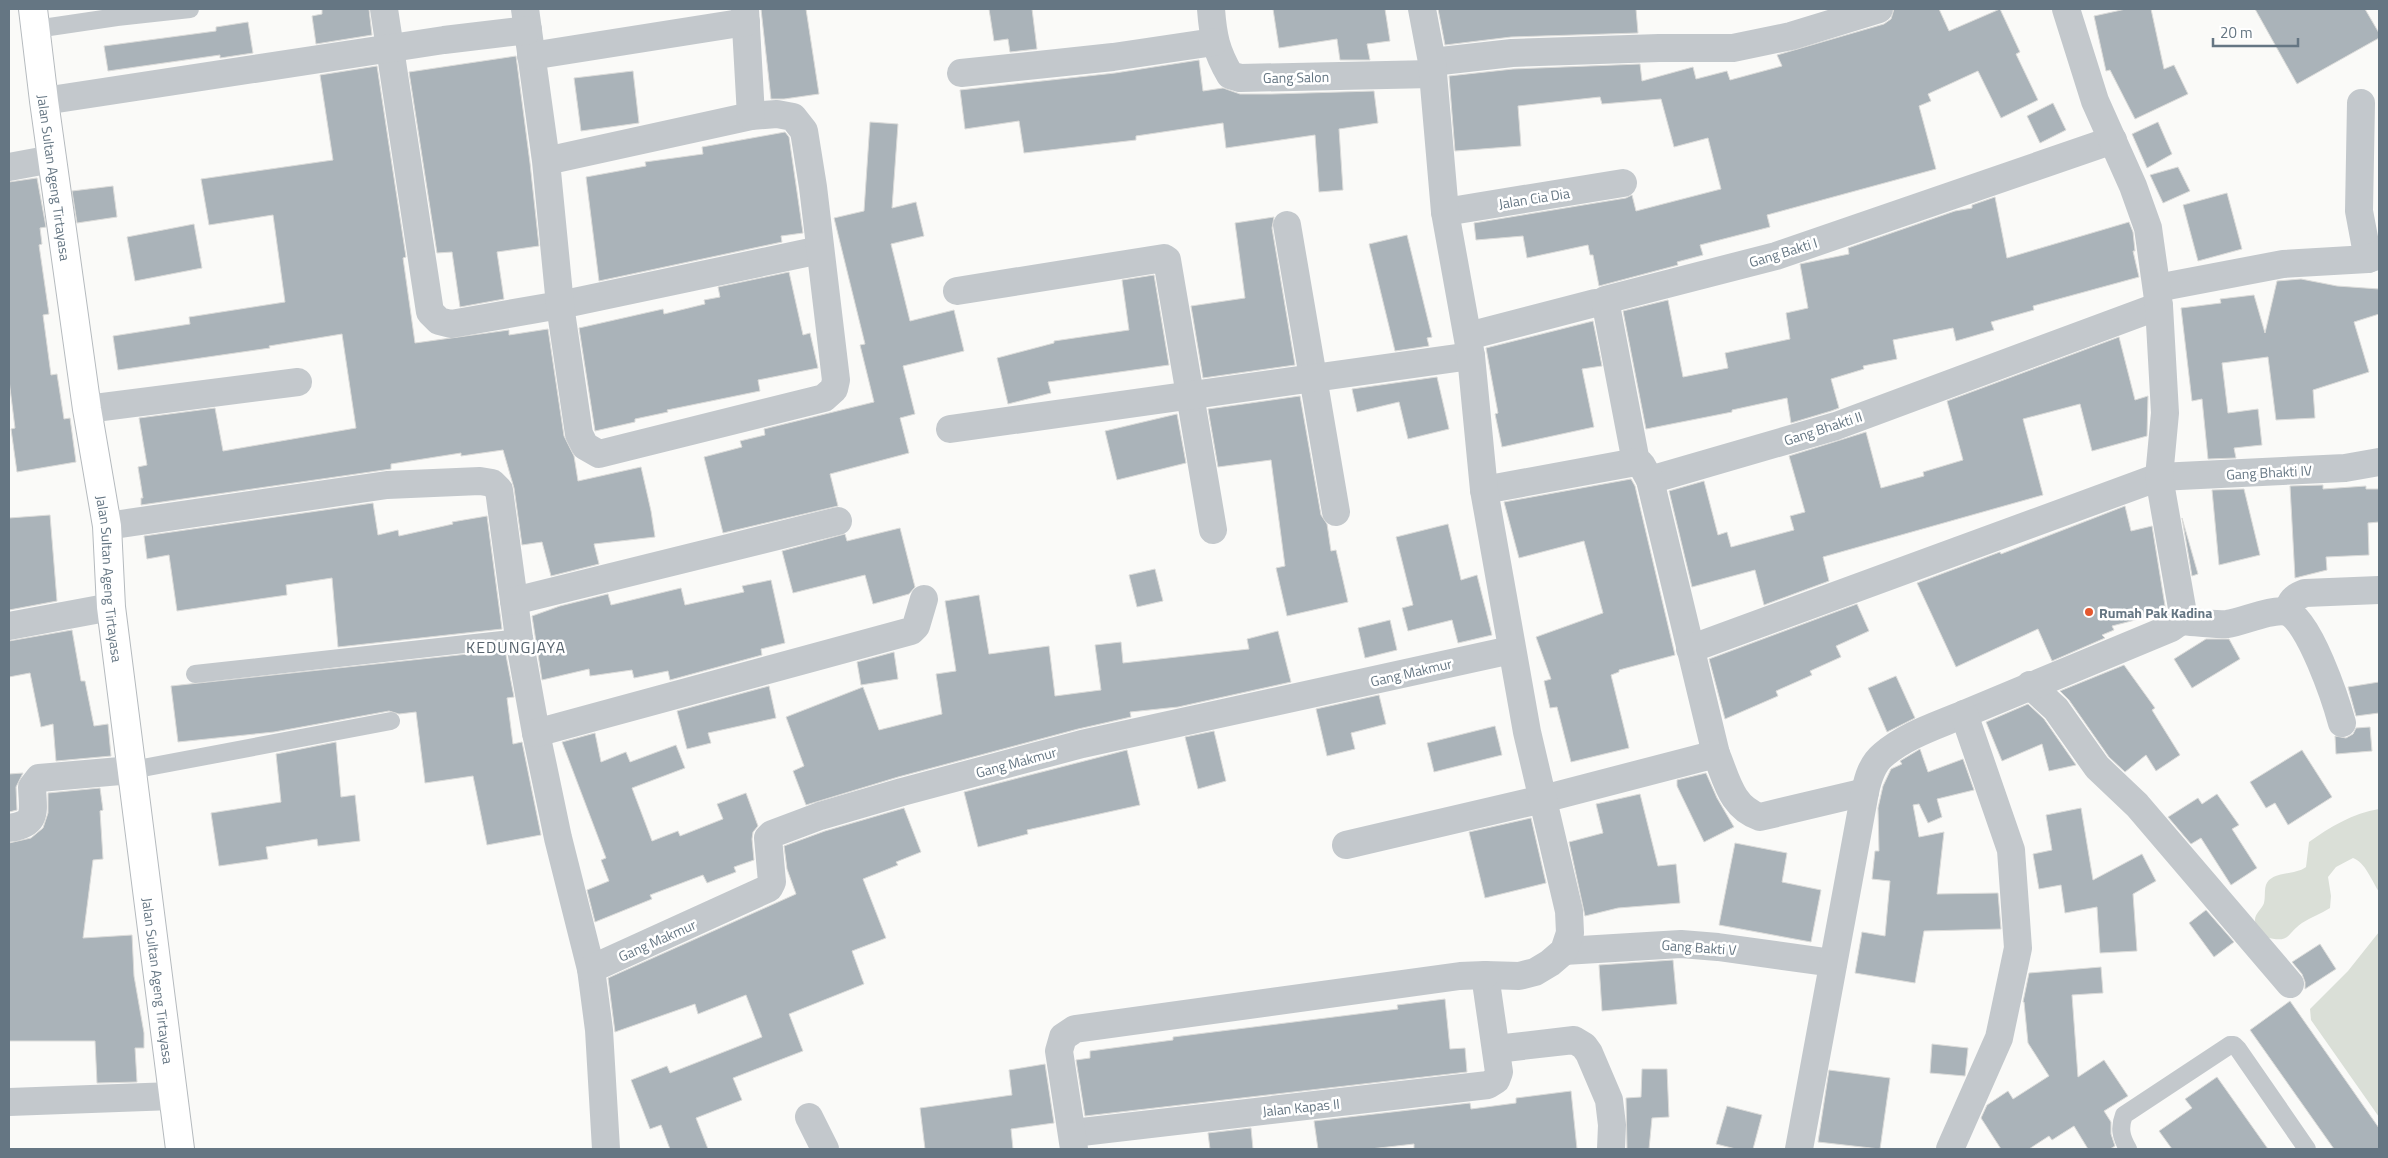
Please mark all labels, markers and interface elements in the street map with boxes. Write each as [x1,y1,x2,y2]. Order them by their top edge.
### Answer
scale bar [2213,15,2298,47]
text: 20 m [2220,21,2253,44]
street label: Gang Salon [1263,66,1329,88]
street label: Jalan Sultan Ageng Tirtayasa [33,93,77,262]
street label: Jalan Cia Dia [1497,182,1571,214]
street label: Gang Bakti I [1746,232,1820,272]
street label: Gang Bhakti II [1781,405,1865,451]
street label: Gang Bhakti IV [2226,459,2312,485]
street label: Jalan Sultan Ageng Tirtayasa [91,494,128,663]
place label: Rumah Pak Kadina [2099,602,2212,623]
marker: Rumah Pak Kadina [2083,606,2095,618]
district label: KEDUNGJAYA [466,635,566,659]
street label: Gang Makmur [1368,652,1454,692]
street label: Gang Makmur [973,741,1059,783]
street label: Jalan Sultan Ageng Tirtayasa [138,896,180,1065]
street label: Gang Makmur [615,913,699,966]
street label: Gang Bakti V [1661,934,1737,960]
street label: Jalan Kapas II [1261,1092,1341,1122]

